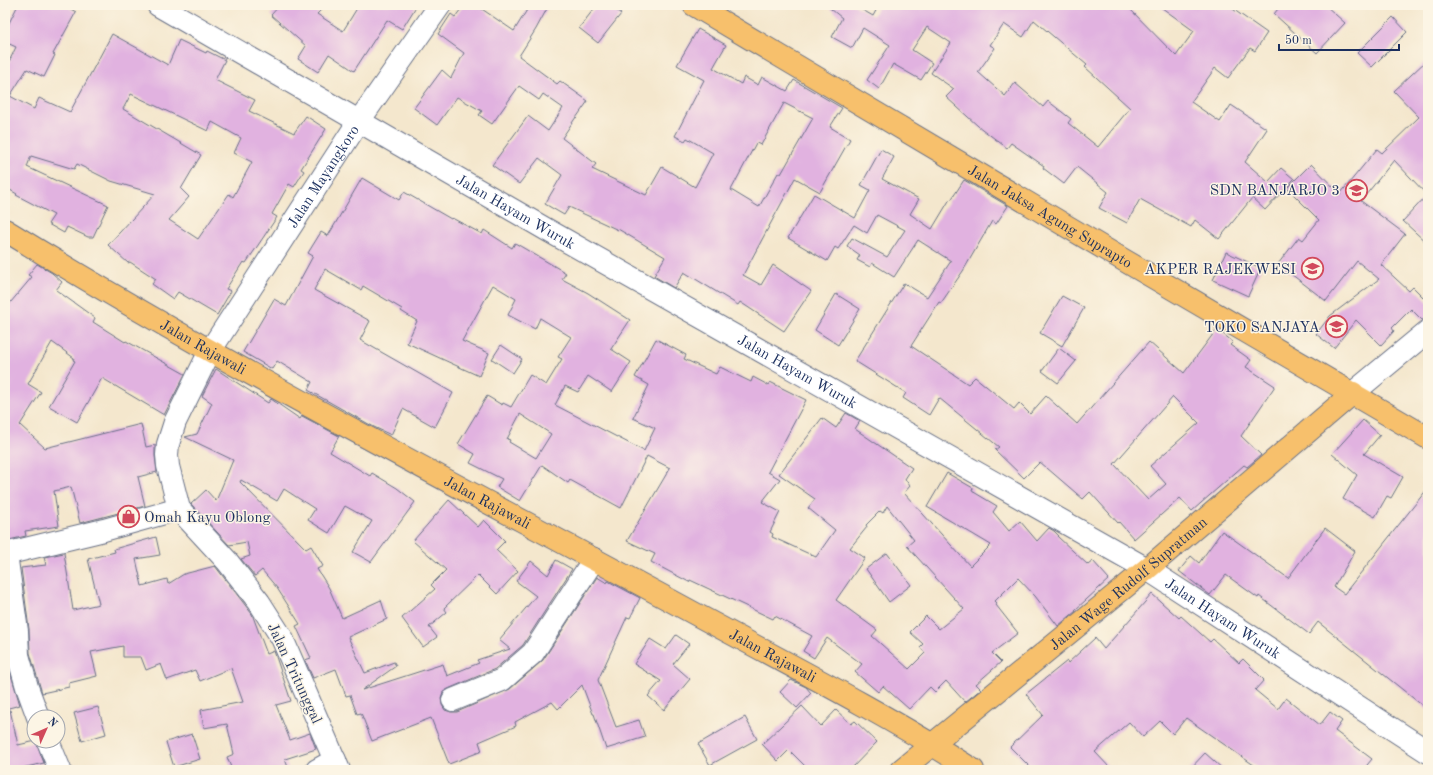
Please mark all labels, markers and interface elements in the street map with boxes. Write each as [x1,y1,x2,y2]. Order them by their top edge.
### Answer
scale bar [1279,26,1399,52]
text: 50 m [1285,34,1312,47]
street label: Jalan Mayangkoro [286,123,363,231]
street label: Jalan Jaksa Agung Suprapto [965,163,1134,272]
street label: Jalan Hayam Wuruk [453,173,577,253]
school or university icon: SDN BANJARJO 3 [1343,177,1369,203]
place label: SDN BANJARJO 3 [1210,184,1340,199]
school or university icon: AKPER RAJEKWESI [1299,256,1325,282]
place label: AKPER RAJEKWESI [1144,263,1296,278]
school or university icon: TOKO SANJAYA [1323,314,1349,340]
street label: Jalan Rajawali [157,318,248,378]
place label: TOKO SANJAYA [1204,321,1321,336]
street label: Jalan Hayam Wuruk [734,333,859,413]
street label: Jalan Rajawali [441,474,533,533]
shop icon: Omah Kayu Oblong [115,504,141,530]
place label: Omah Kayu Oblong [144,511,271,526]
street label: Jalan Wage Rudolf Supratman [1048,515,1211,654]
street label: Jalan Hayam Wuruk [1161,577,1283,663]
street label: Jalan Tritunggal [264,621,324,726]
street label: Jalan Rajawali [726,628,818,686]
north arrow [26,709,66,749]
text: N [45,716,59,730]

